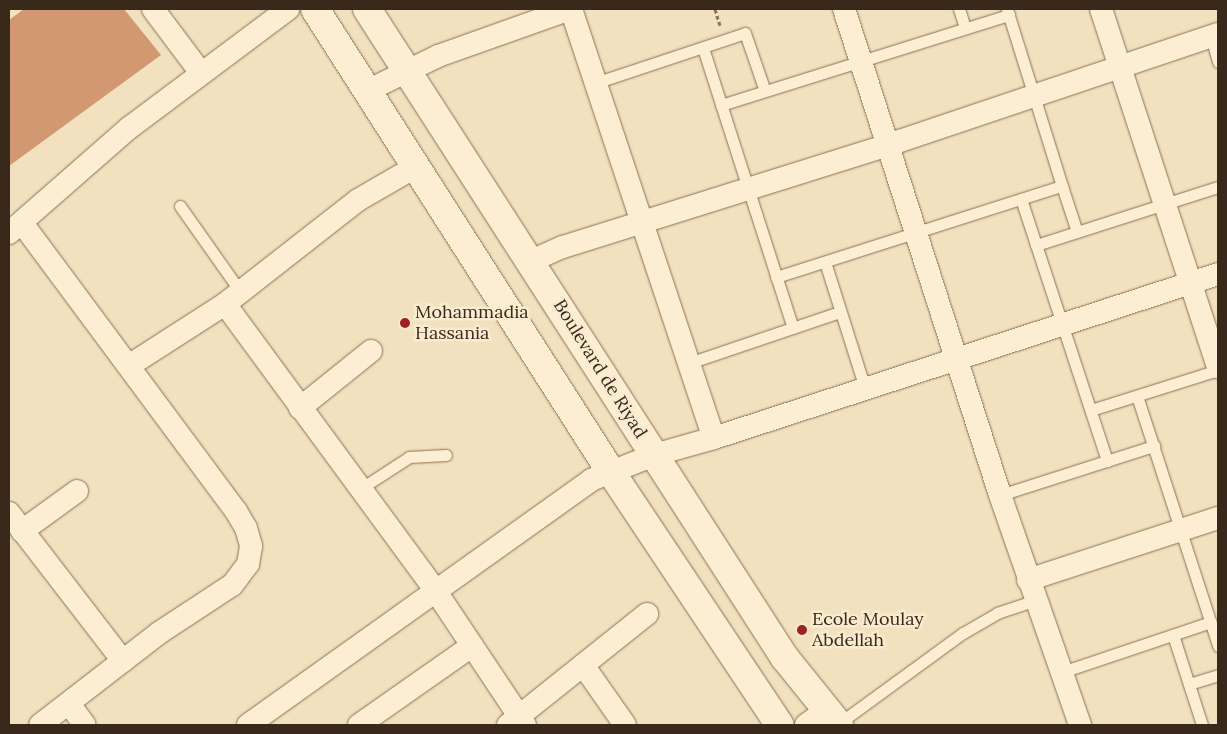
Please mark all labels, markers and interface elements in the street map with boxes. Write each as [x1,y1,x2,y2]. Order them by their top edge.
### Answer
street label: Boulevard de Riyad [549,296,651,442]
place label: Mohammadia Hassania [415,302,529,344]
marker: Mohammadia Hassania [399,317,411,329]
place label: Ecole Moulay Abdellah [812,609,924,652]
marker: Ecole Moulay Abdellah [796,624,808,636]

